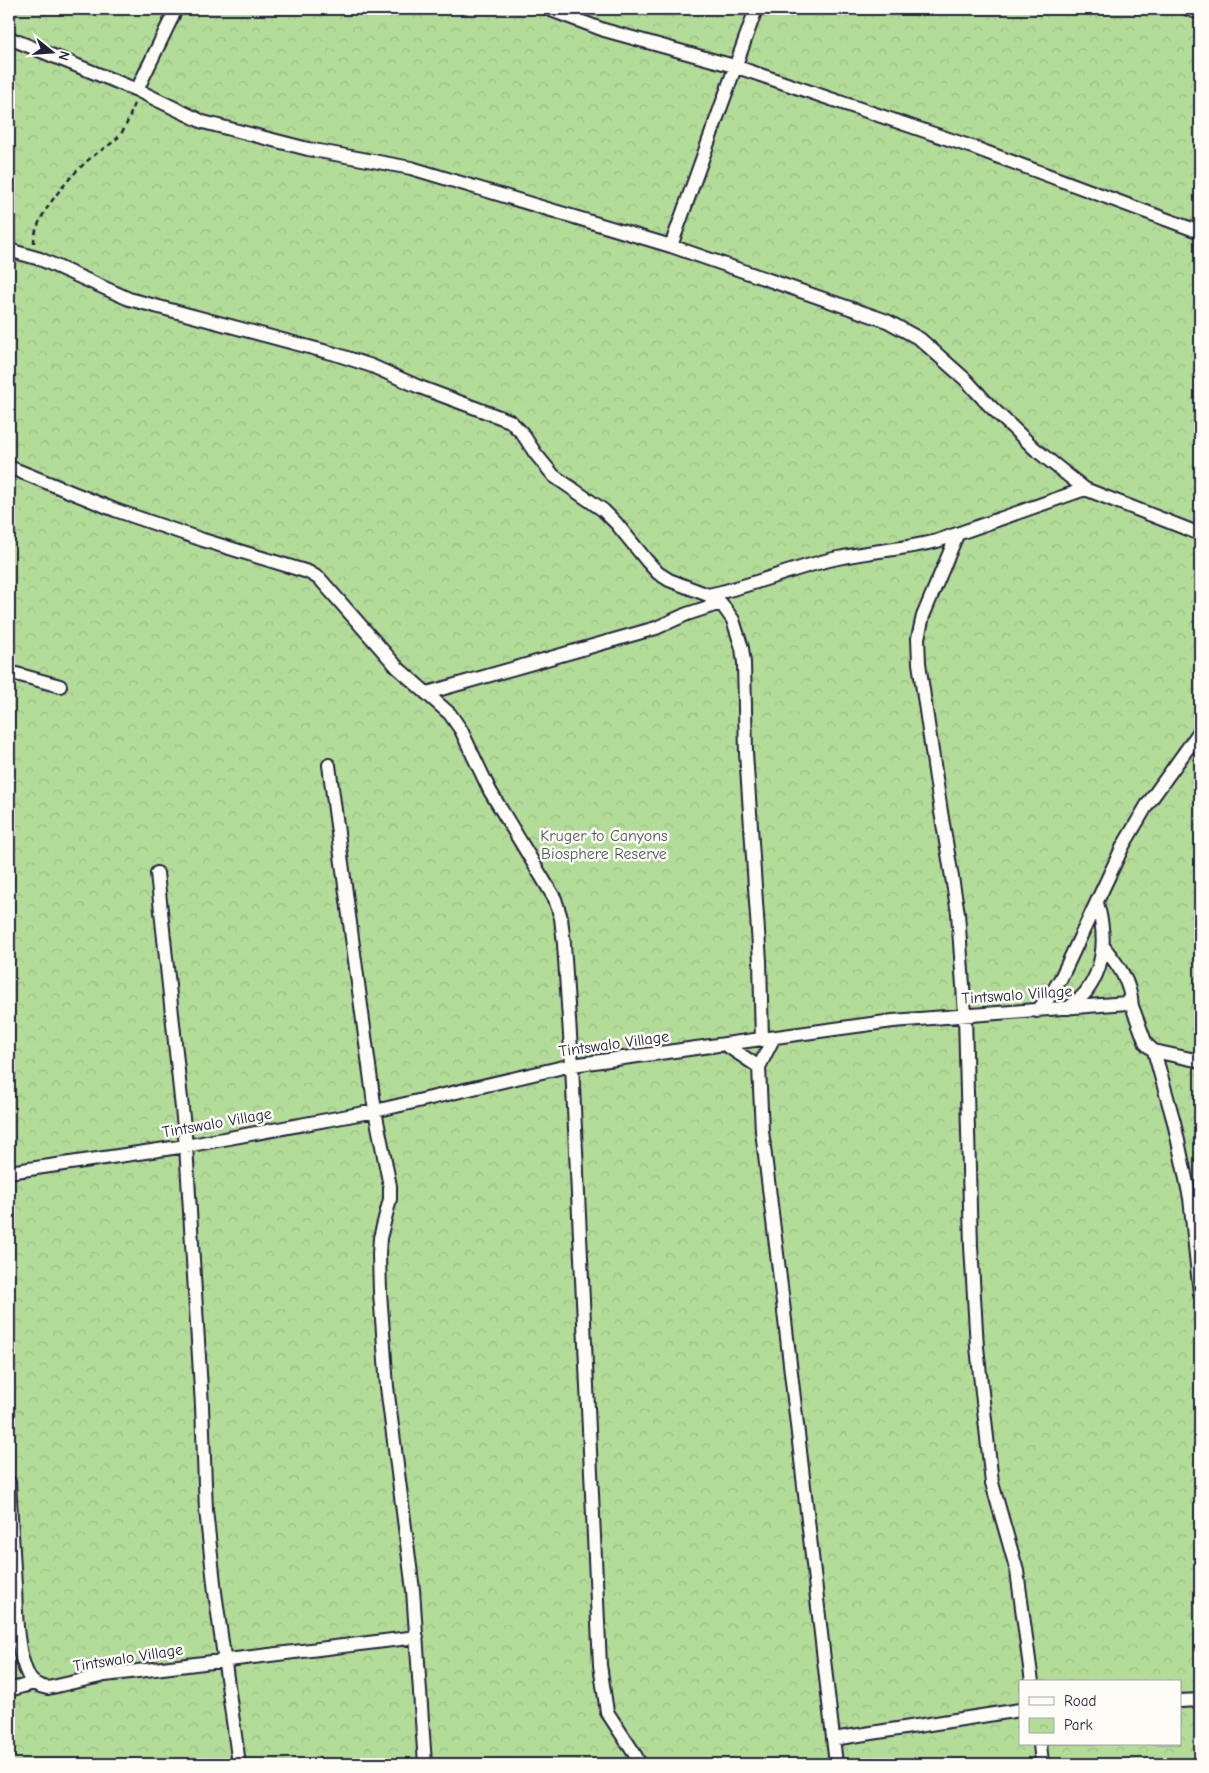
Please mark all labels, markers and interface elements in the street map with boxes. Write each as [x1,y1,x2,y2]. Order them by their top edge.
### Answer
north arrow [28,28,78,78]
text: N [54,49,73,63]
park label: Kruger to Canyons Biosphere Reserve [540,827,668,863]
street label: Tintswalo Village [961,982,1073,1008]
street label: Tintswalo Village [558,1027,670,1061]
street label: Tintswalo Village [161,1105,273,1141]
street label: Tintswalo Village [72,1640,184,1676]
legend [1019,1680,1182,1746]
text: Road [1064,1692,1096,1710]
text: Park [1064,1716,1093,1734]

